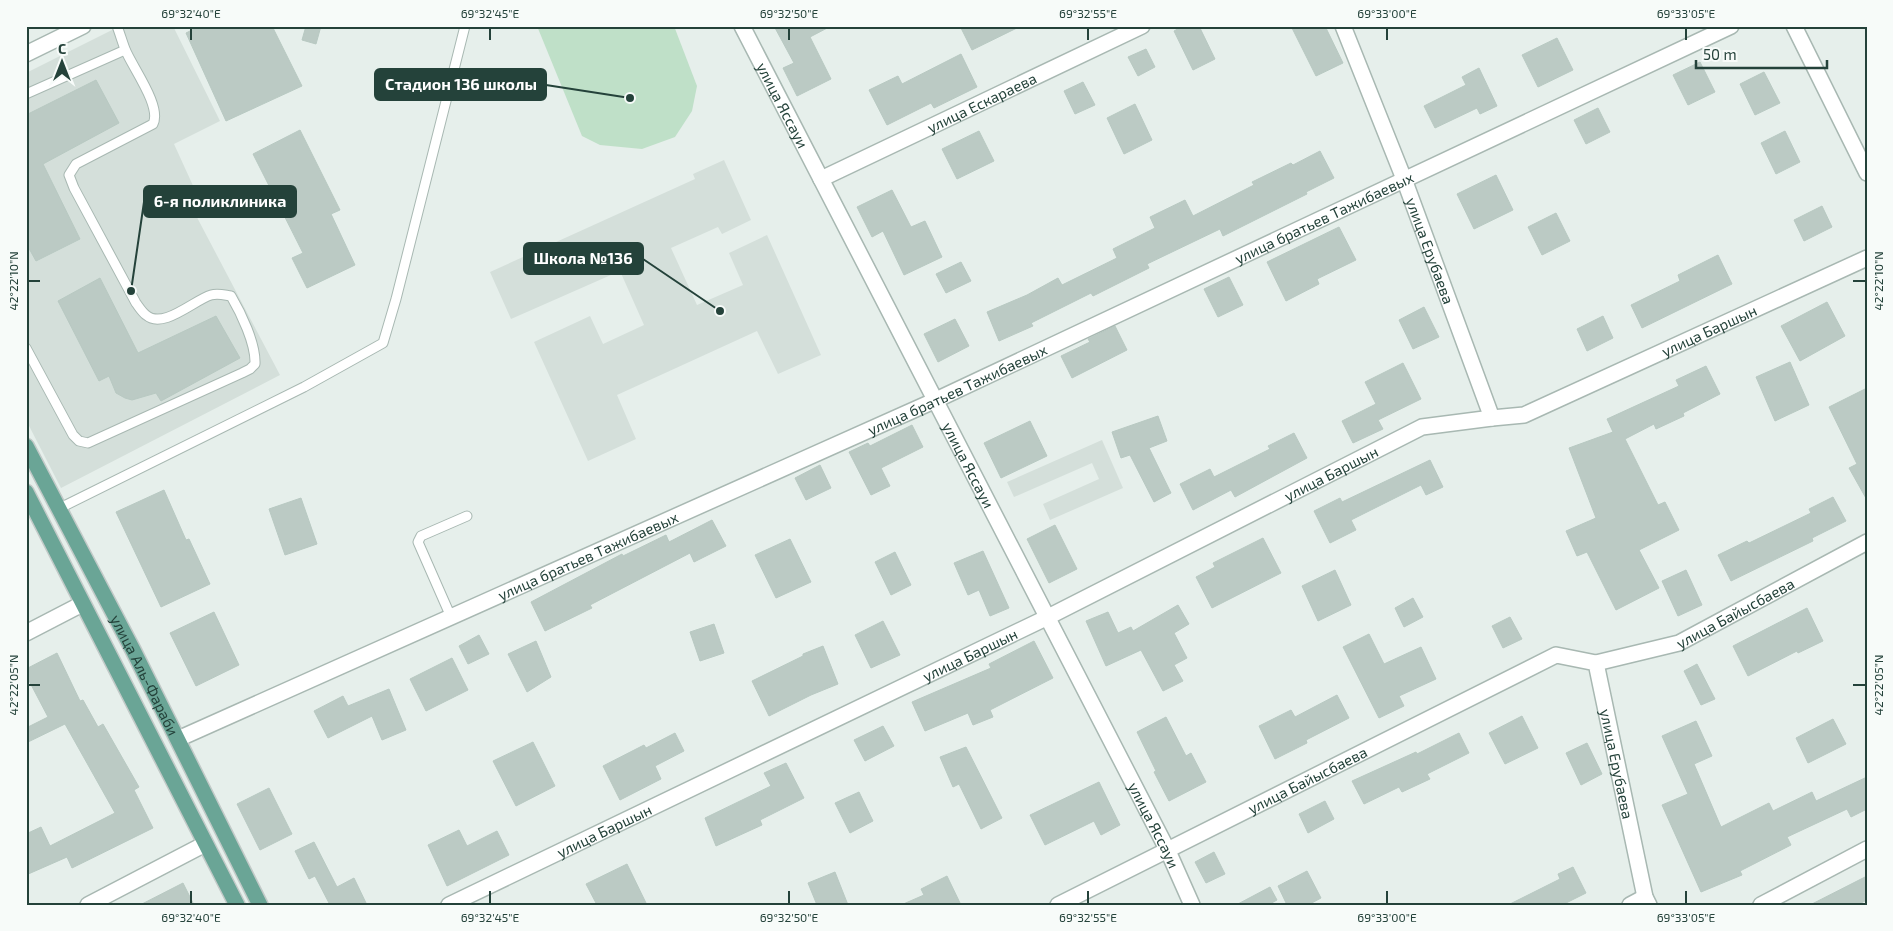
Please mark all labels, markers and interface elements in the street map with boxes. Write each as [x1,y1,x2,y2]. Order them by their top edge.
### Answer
text: 69°32'40"E [161,6,221,20]
text: 69°32'45"E [461,6,520,20]
text: 69°32'50"E [760,6,819,20]
text: 69°32'55"E [1059,6,1117,20]
text: 69°33'00"E [1357,6,1417,20]
text: 69°33'05"E [1657,6,1716,20]
north arrow [38,38,88,88]
scale bar [1696,38,1827,70]
text: С [58,40,66,57]
text: 50 m [1703,45,1737,63]
street label: улица Яссауи [752,59,812,151]
callout: Стадион 136 школы [375,69,546,100]
street label: улица Ескараева [924,69,1039,137]
text: Стадион 136 школы [385,74,537,93]
street label: улица братьев Тажибаевых [1232,168,1416,268]
callout: 6-я поликлиника [144,186,296,217]
text: 6-я поликлиника [154,191,286,210]
street label: улица Ерубаева [1402,195,1458,306]
callout: Школа №136 [524,243,643,274]
text: Школа №136 [533,248,633,267]
text: 42°22'10"N [6,251,20,311]
text: 42°22'10"N [1871,251,1885,311]
street label: улица Баршын [1658,301,1760,361]
street label: улица братьев Тажибаевых [865,340,1050,439]
street label: улица Яссауи [938,419,998,511]
street label: улица Баршын [1281,442,1381,505]
street label: улица братьев Тажибаевых [495,508,681,605]
street label: улица Байысбаева [1673,574,1797,653]
street label: улица Аль-Фараби [106,612,183,738]
street label: улица Баршын [920,624,1020,686]
text: 42°22'05"N [6,655,20,715]
text: 42°22'05"N [1871,655,1885,715]
street label: улица Ерубаева [1596,707,1637,820]
street label: улица Байысбаева [1245,742,1370,818]
street label: улица Яссауи [1124,779,1183,871]
street label: улица Баршын [554,800,654,862]
text: 69°32'40"E [161,910,221,924]
text: 69°32'45"E [461,910,520,924]
text: 69°32'50"E [760,910,819,924]
text: 69°32'55"E [1059,910,1117,924]
text: 69°33'00"E [1357,910,1417,924]
text: 69°33'05"E [1657,910,1716,924]

